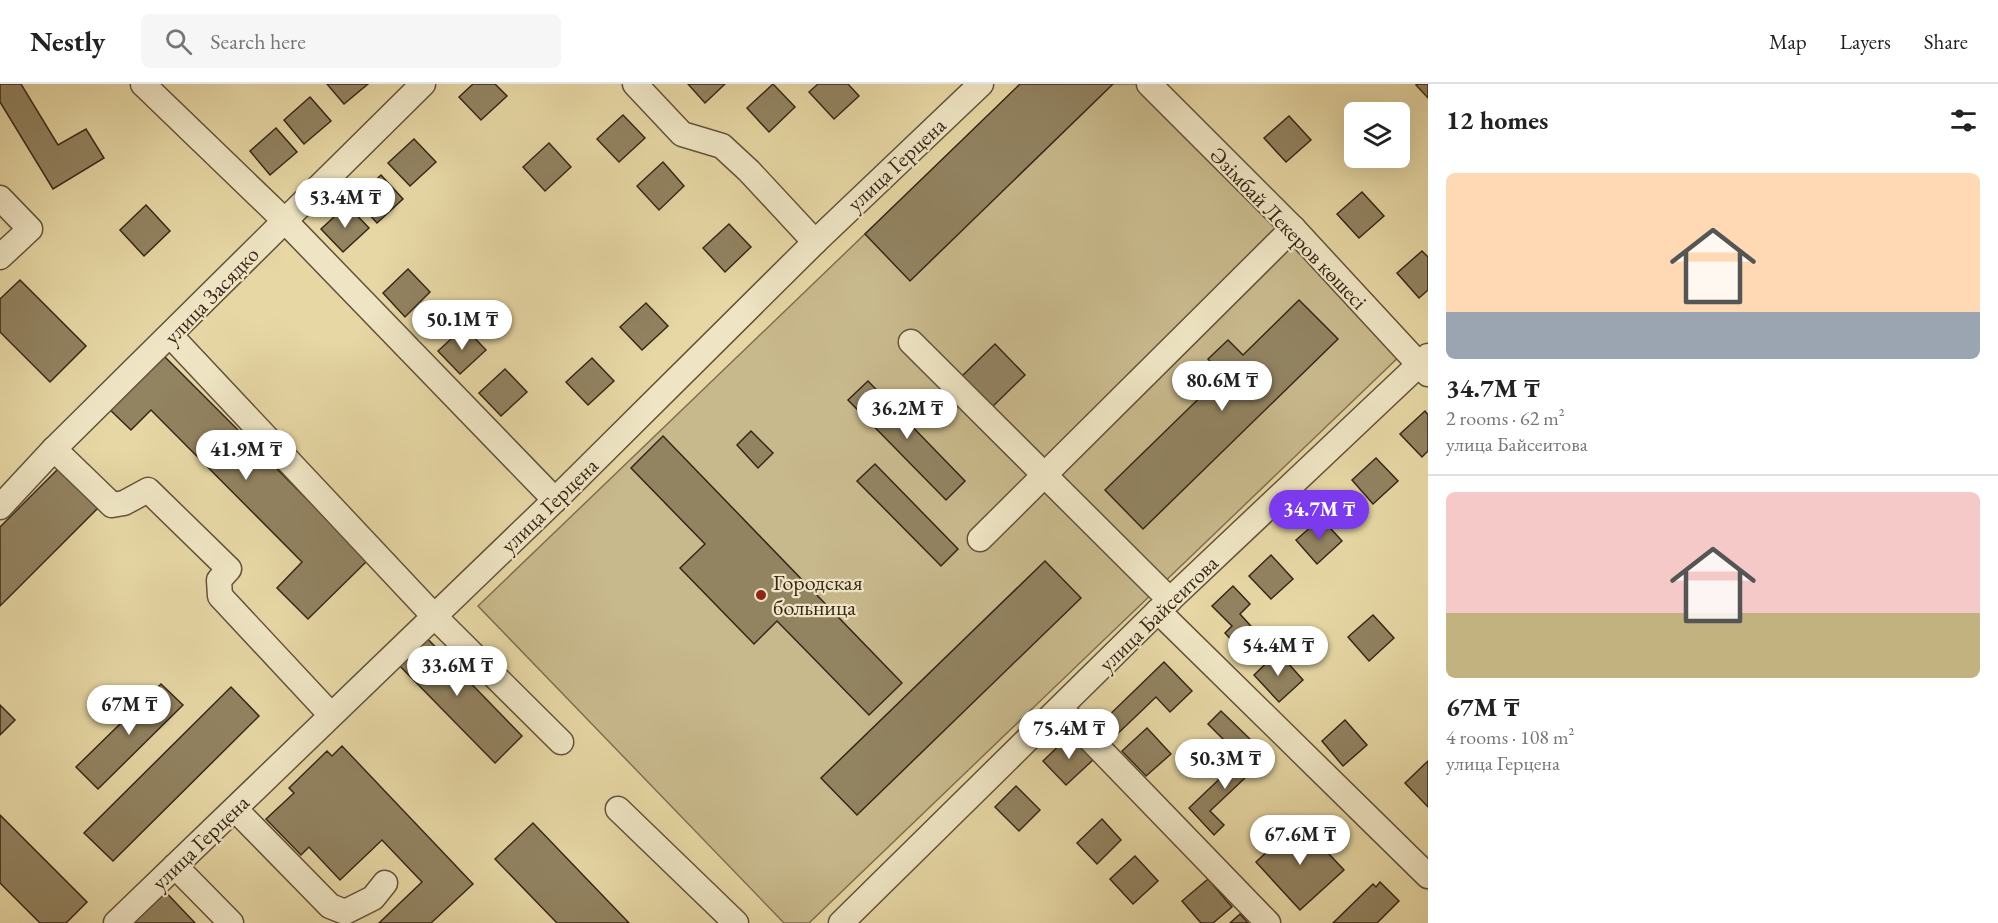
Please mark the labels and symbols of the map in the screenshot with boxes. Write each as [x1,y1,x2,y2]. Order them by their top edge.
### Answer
street label: улица Герцена [841,111,952,218]
street label: Әзімбай Лекеров көшесі [1204,141,1374,316]
pin: 53.4M ₸ [290,178,400,229]
street label: улица Засядко [157,240,265,350]
pin: 50.1M ₸ [407,300,517,351]
pin: 80.6M ₸ [1167,361,1277,412]
pin: 36.2M ₸ [852,389,962,440]
pin: 41.9M ₸ [191,430,301,481]
street label: улица Герцена [494,451,605,559]
pin: 34.7M ₸ [1264,490,1374,541]
street label: улица Байсеитова [1092,549,1225,678]
place label: Городская больница [773,568,863,622]
marker: Городская больница [754,588,768,602]
pin: 54.4M ₸ [1223,626,1333,677]
pin: 33.6M ₸ [402,646,512,697]
pin: 67M ₸ [87,685,171,736]
pin: 75.4M ₸ [1014,709,1124,760]
pin: 50.3M ₸ [1170,739,1280,790]
street label: улица Герцена [145,788,256,896]
pin: 67.6M ₸ [1245,815,1355,866]

